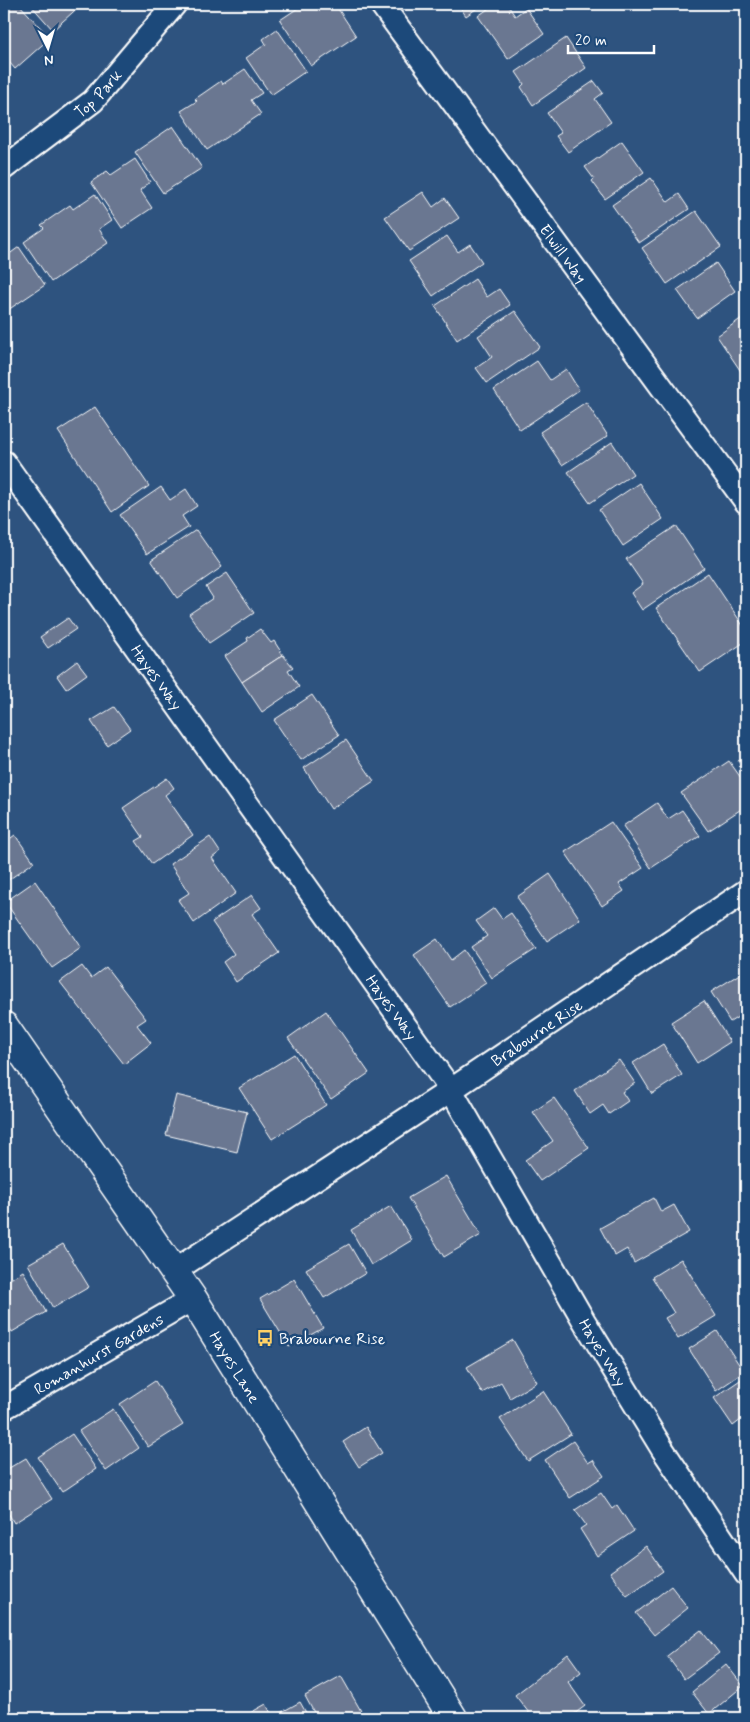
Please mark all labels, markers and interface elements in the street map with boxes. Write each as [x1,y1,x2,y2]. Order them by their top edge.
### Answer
north arrow [22,22,72,72]
scale bar [568,22,654,54]
text: 20 m [575,31,607,51]
text: N [44,51,54,69]
street label: Top Park [71,66,127,123]
street label: Elwill Way [534,221,591,288]
street label: Hayes Way [125,641,186,715]
street label: Hayes Way [360,971,421,1045]
street label: Brabourne Rise [487,995,588,1072]
street label: Romanhurst Gardens [31,1309,168,1400]
street label: Hayes Way [573,1315,631,1391]
street label: Hayes Lane [204,1328,264,1408]
bus stop icon: Brabourne Rise [255,1328,275,1348]
place label: Brabourne Rise [279,1329,386,1350]

